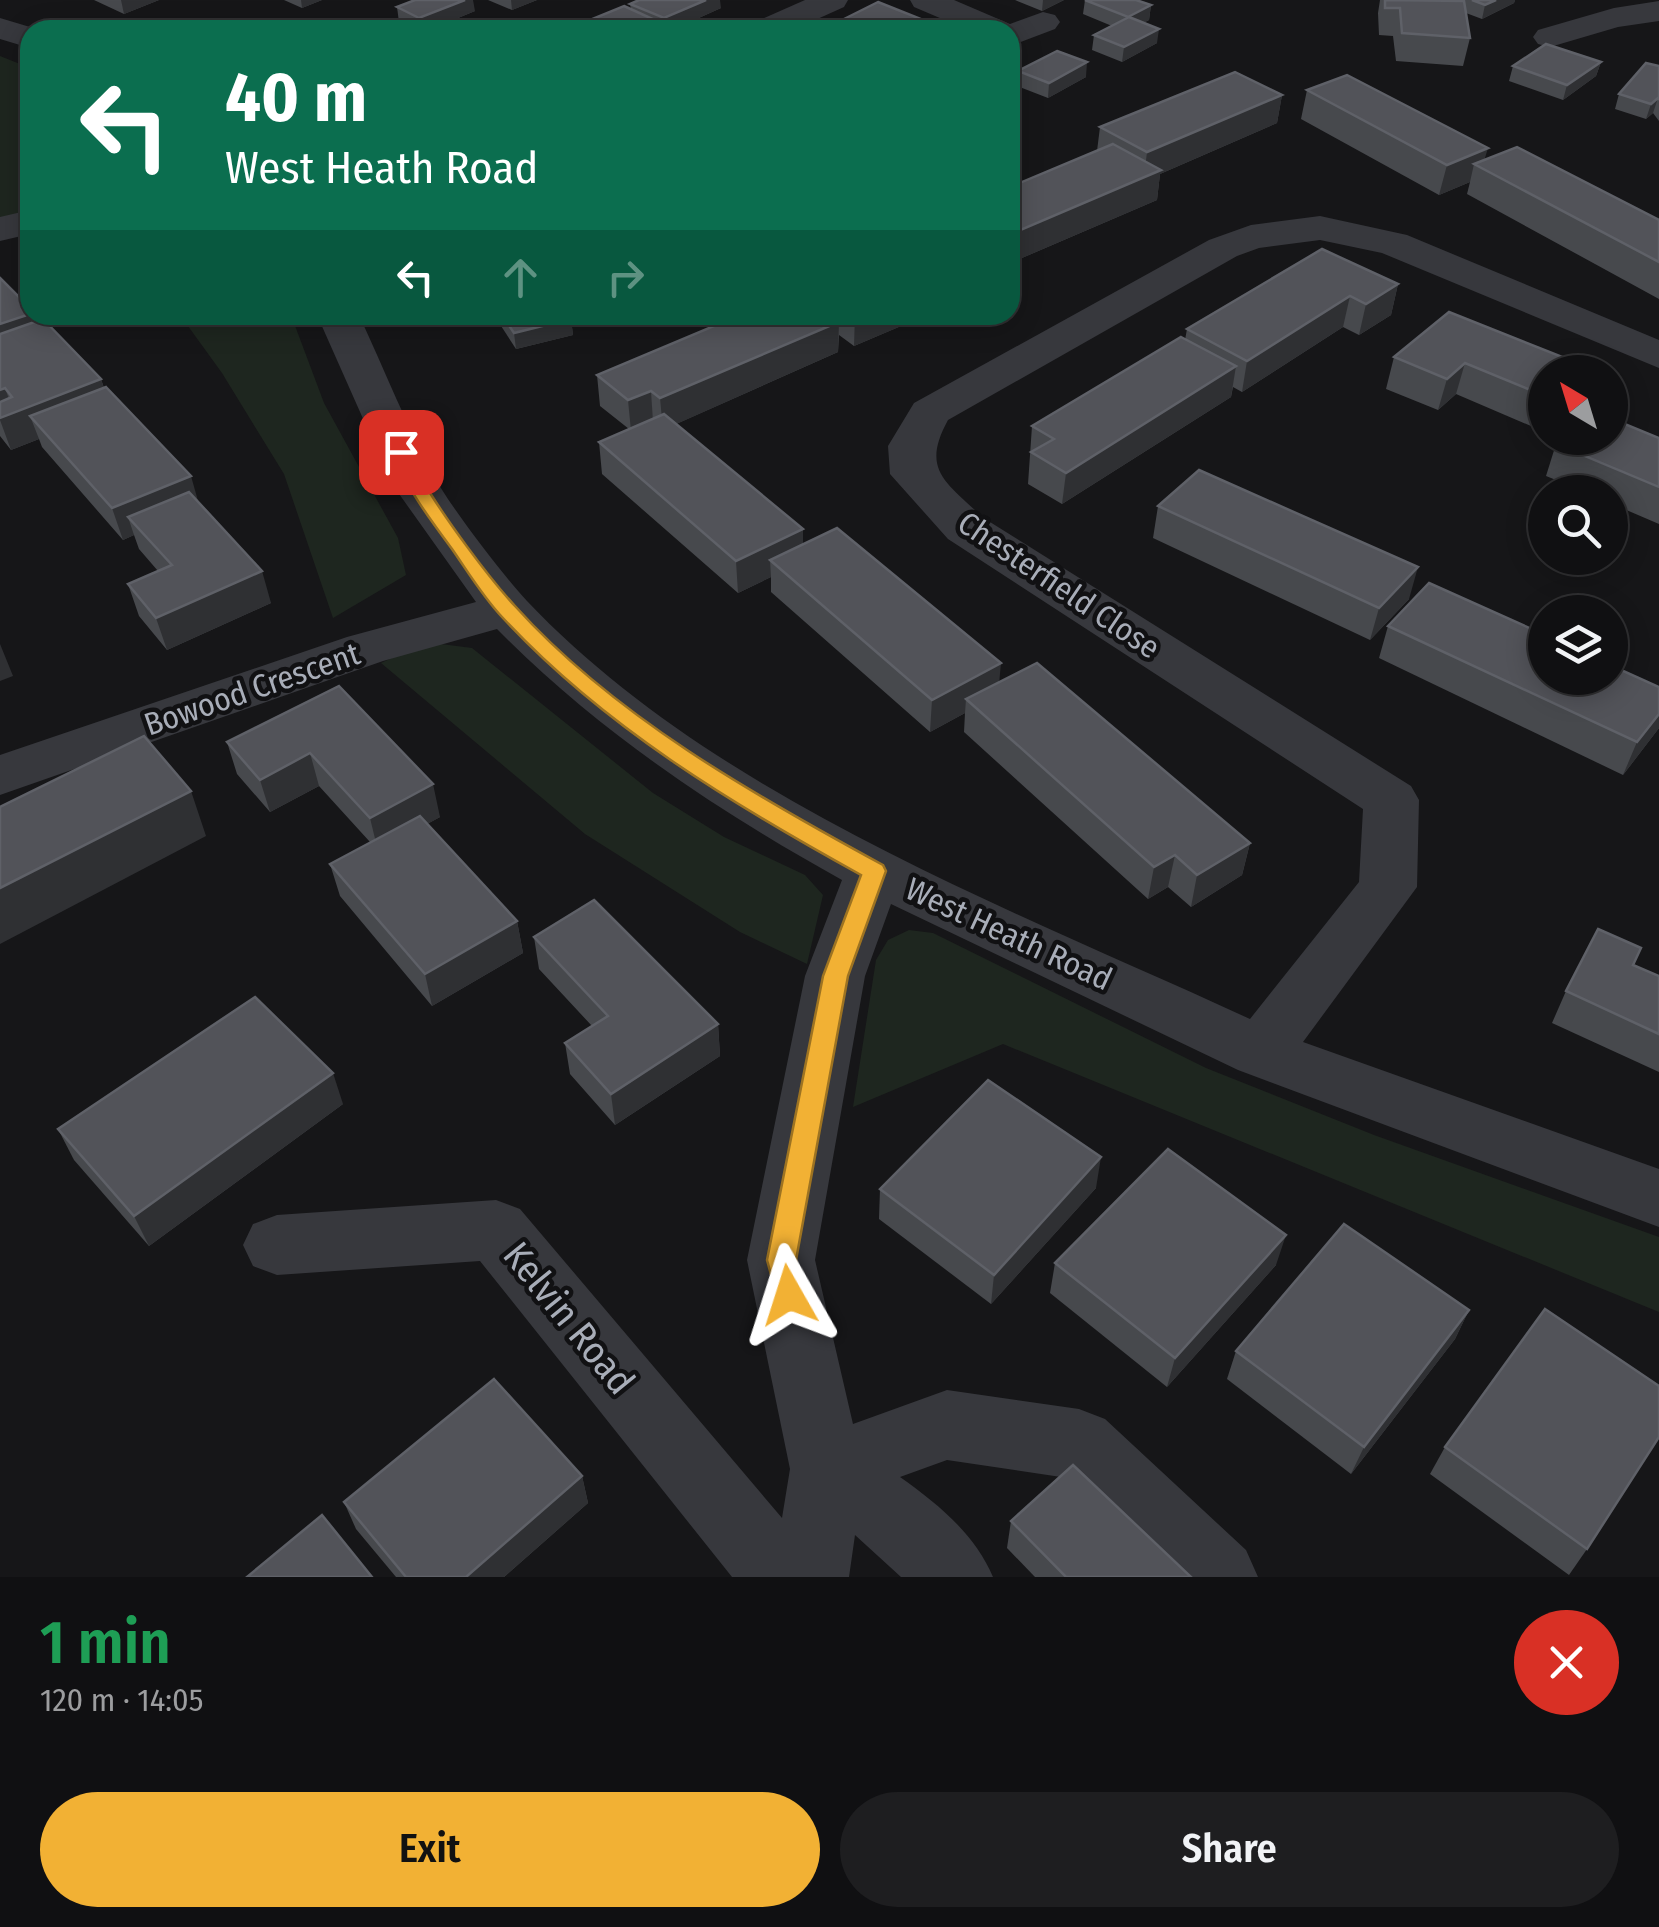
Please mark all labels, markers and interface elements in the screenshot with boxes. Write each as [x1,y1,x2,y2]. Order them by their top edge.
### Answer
text: 40 m [225,56,367,140]
icon: left [60,60,190,190]
text: West Heath Road [225,141,538,195]
icon: left [388,250,443,305]
icon: ahead [493,250,548,305]
icon: right [598,250,653,305]
north arrow [1528,355,1628,455]
map controls [1528,355,1628,695]
pin [359,410,444,495]
icon: arrive [374,425,429,480]
button: search [1528,475,1628,575]
street label: Chesterfield Close [951,503,1167,667]
button: layers [1528,595,1628,695]
street label: Bowood Crescent [139,634,365,744]
street label: West Heath Road [900,870,1118,998]
street label: Kelvin Road [494,1233,644,1403]
position arrow [737,1243,841,1347]
text: 1 min [40,1607,171,1679]
button: close [1514,1610,1619,1715]
text: 120 m · 14:05 [40,1681,203,1719]
button: Exit [40,1792,820,1907]
button: Share [840,1792,1619,1907]

